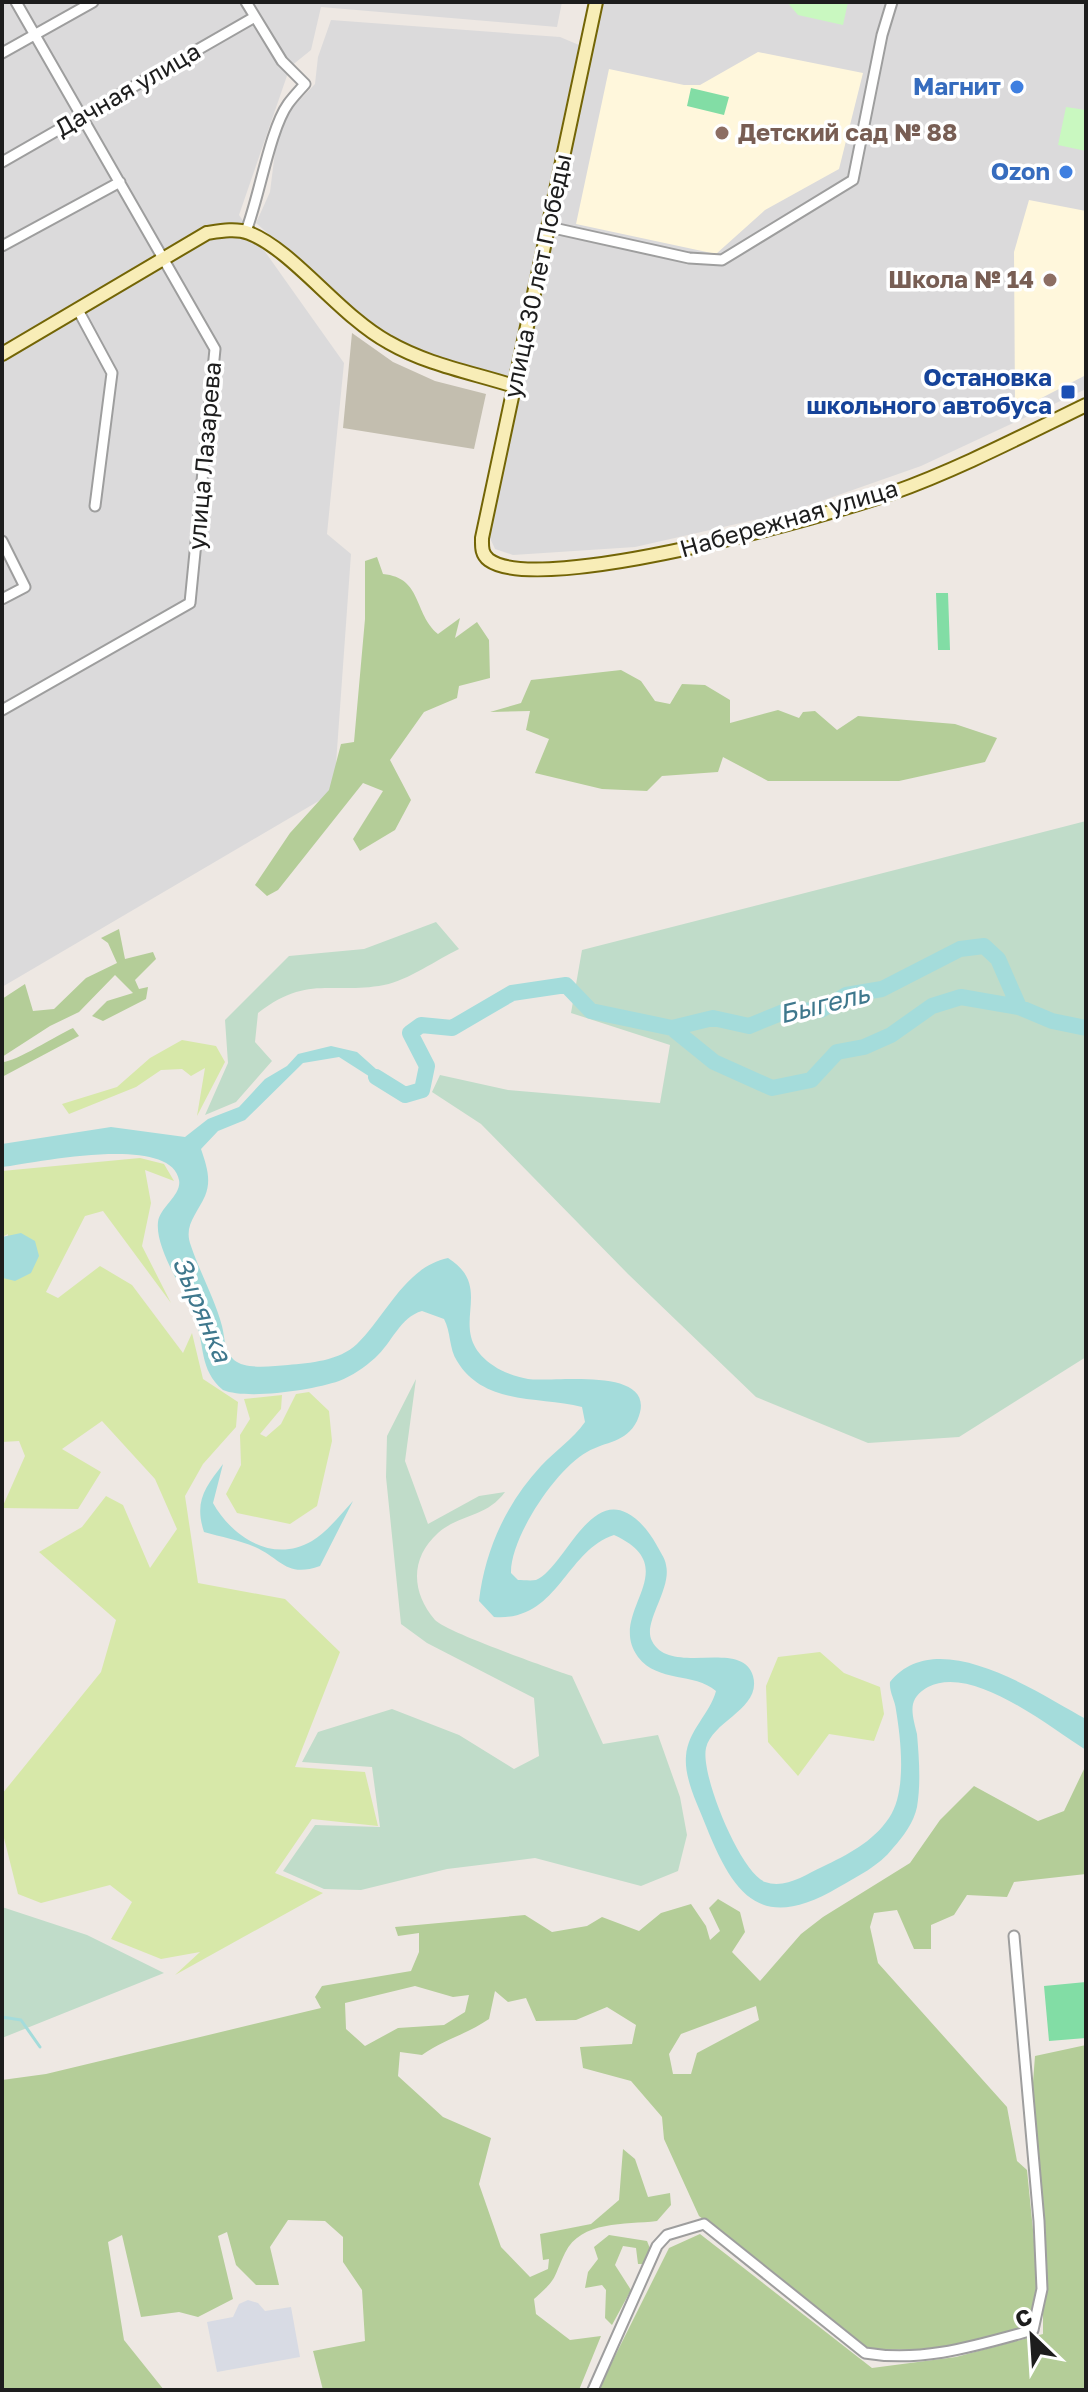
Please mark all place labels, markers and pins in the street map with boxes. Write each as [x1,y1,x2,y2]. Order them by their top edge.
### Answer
place label: Магнит [913,71,1001,100]
marker: Магнит [1008,78,1026,96]
place label: Детский сад № 88 [738,117,957,146]
marker: Детский сад № 88 [713,124,731,142]
place label: Ozon [991,156,1050,185]
marker: Ozon [1057,163,1075,181]
place label: Школа № 14 [888,264,1034,293]
marker: Школа № 14 [1041,271,1059,289]
place label: Остановка школьного автобуса [807,362,1052,419]
marker: Остановка школьного автобуса [1059,383,1077,401]

